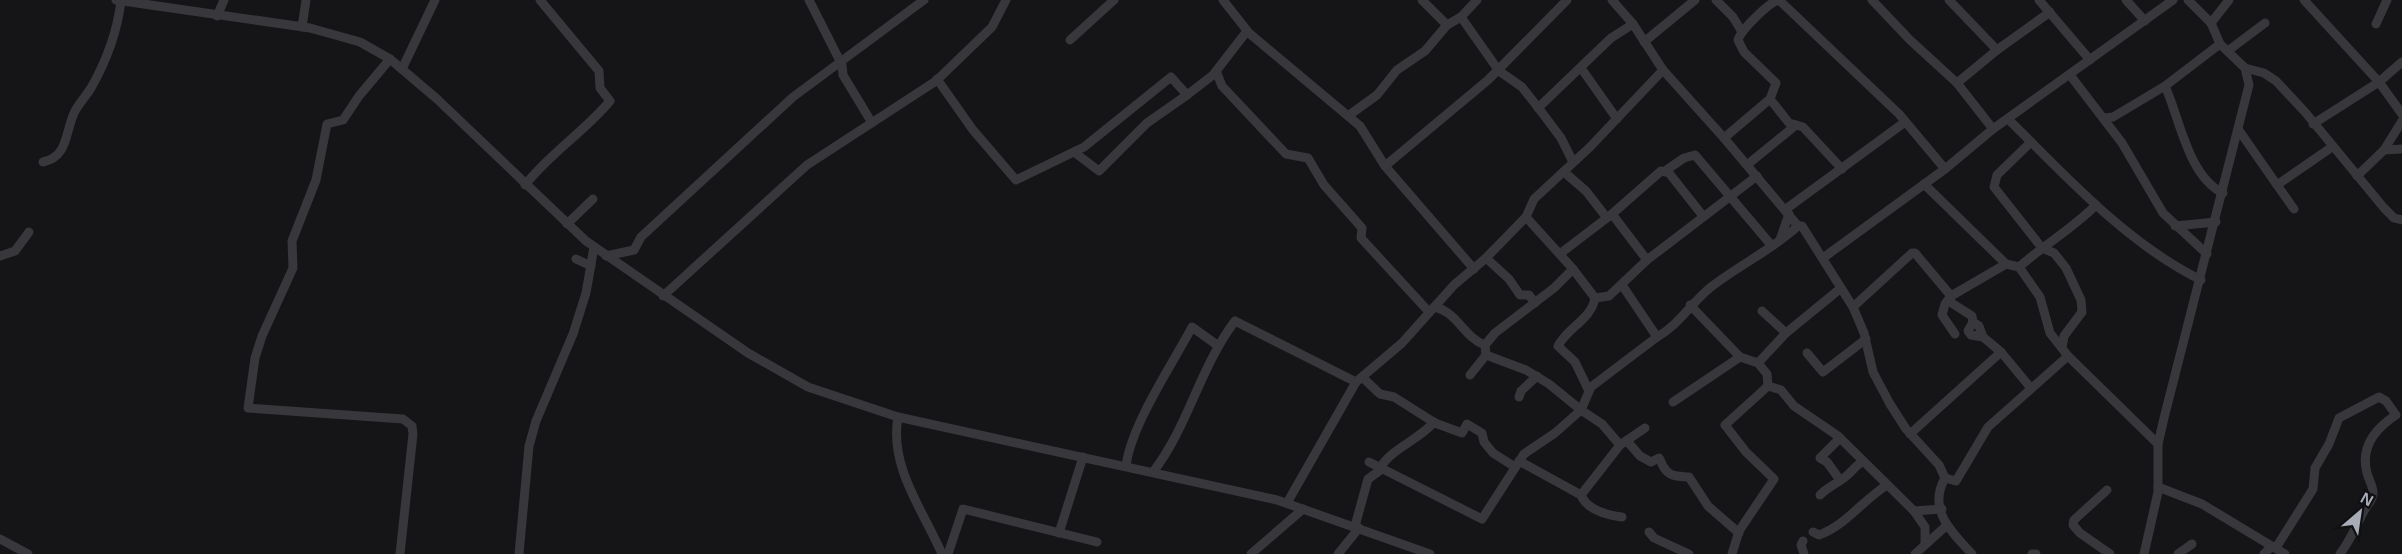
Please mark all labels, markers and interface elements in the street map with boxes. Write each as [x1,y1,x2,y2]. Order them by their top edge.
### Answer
north arrow [2330,482,2390,542]
text: N [2358,489,2376,510]

